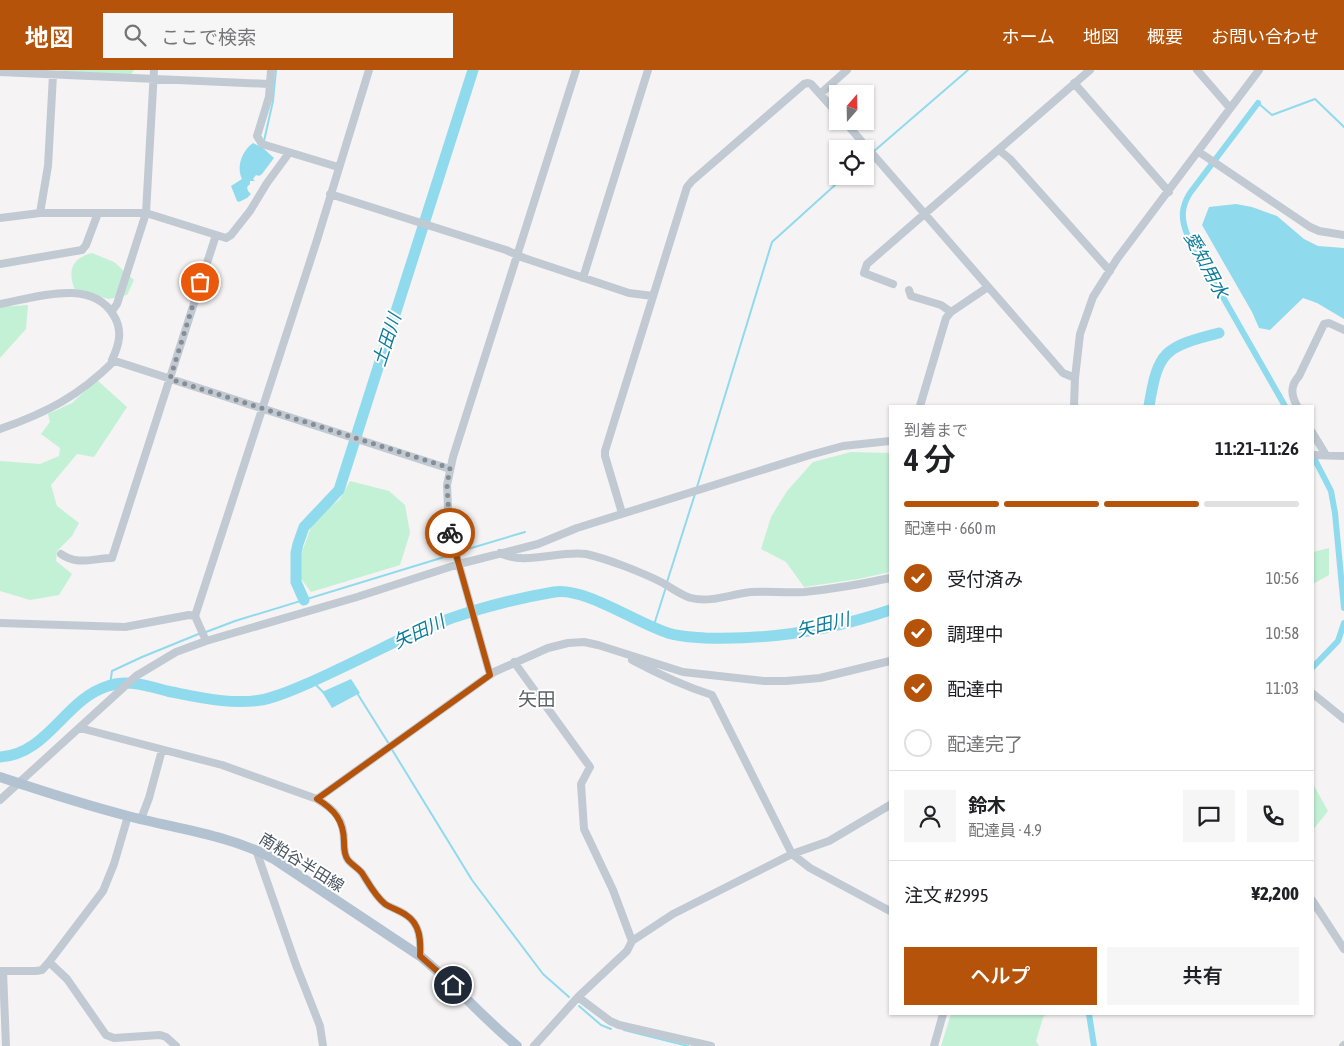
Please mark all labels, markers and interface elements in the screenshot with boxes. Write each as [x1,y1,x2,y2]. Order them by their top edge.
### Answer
search box [103,13,453,58]
icon: search [121,21,149,49]
text: 地図 [25,24,73,51]
text: ここで検索 [161,26,256,48]
text: ホーム [1002,26,1055,47]
text: 地図 [1083,26,1119,47]
text: 概要 [1147,26,1183,47]
text: お問い合わせ [1211,26,1319,47]
north arrow [829,85,874,130]
map controls [829,85,874,185]
button: locate [829,140,874,185]
water label: 愛知用水 [1180,228,1234,303]
pin [179,261,221,303]
icon: bag [186,268,214,296]
water label: 土田川 [368,309,405,369]
text: 到着まで [904,421,968,439]
text: 11:21–11:26 [1215,437,1299,459]
text: 4 分 [904,441,955,478]
courier [425,508,475,558]
icon: bike [436,519,464,547]
text: 配達中 · 660 m [904,519,996,537]
icon: check [904,564,932,592]
text: 受付済み [947,568,1023,590]
text: 10:56 [1266,569,1299,587]
water label: 矢田川 [794,608,854,641]
water label: 矢田川 [390,610,450,652]
icon: check [904,619,932,647]
text: 調理中 [947,623,1004,645]
text: 10:58 [1266,624,1299,642]
icon: check [904,674,932,702]
text: 配達中 [947,678,1004,700]
text: 11:03 [1266,679,1299,697]
district label: 矢田 [518,688,556,710]
text: 配達完了 [947,733,1023,755]
button: person [904,790,956,842]
button: chat [1183,790,1235,842]
button: phone [1247,790,1299,842]
text: 鈴木 [968,794,1006,816]
text: 配達員 · 4.9 [968,821,1042,839]
street label: 南粕谷半田線 [257,829,347,895]
text: ¥2,200 [1251,882,1299,904]
text: 注文 #2995 [904,884,989,906]
button: ヘルプ [904,947,1097,1005]
button: 共有 [1107,947,1299,1005]
pin [432,964,474,1006]
icon: home [439,971,467,999]

